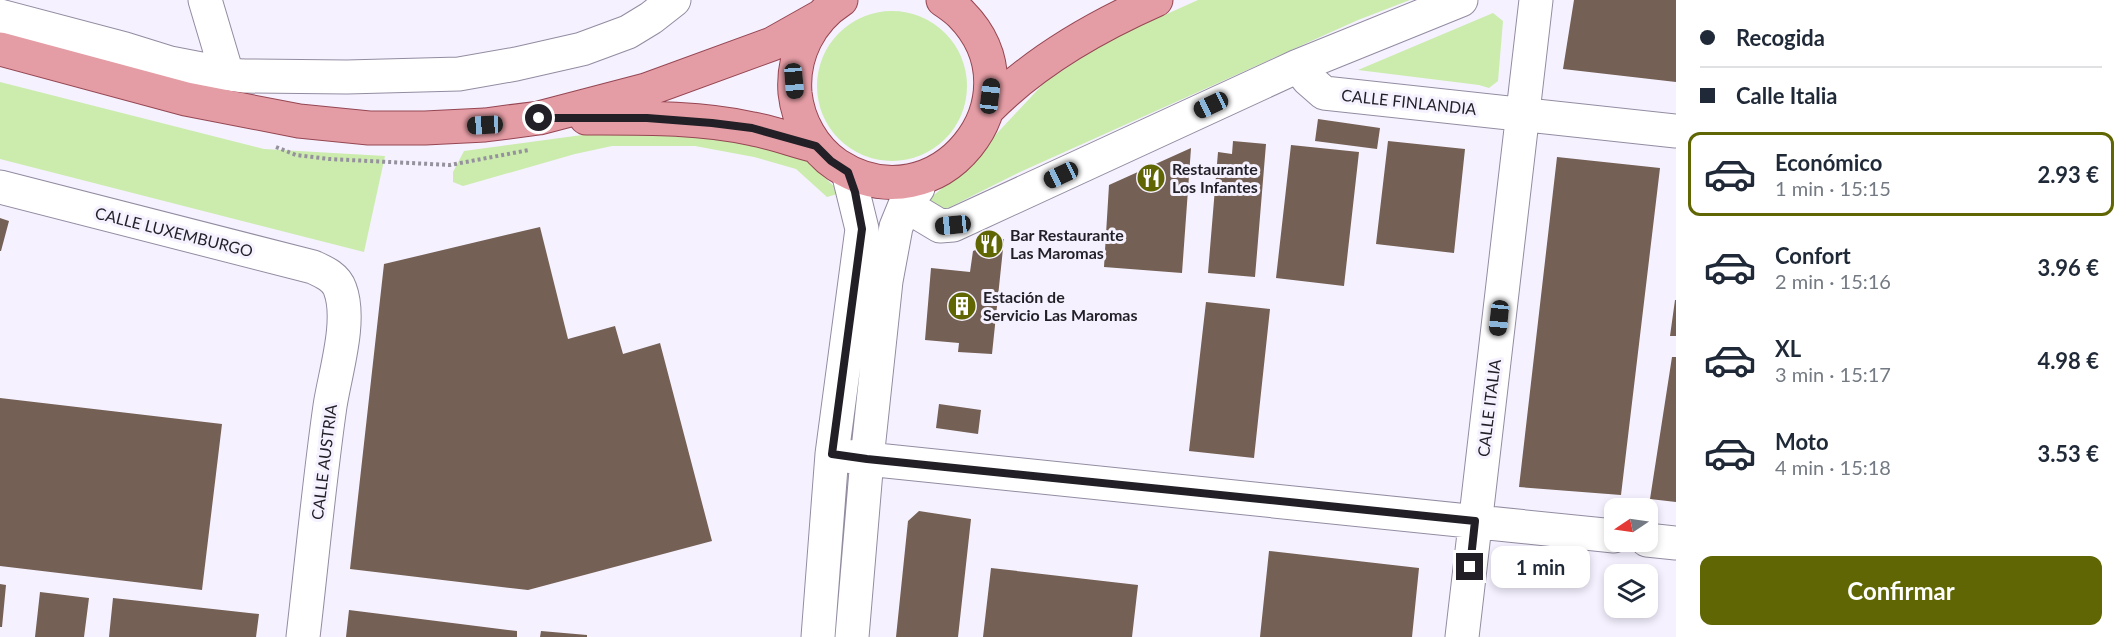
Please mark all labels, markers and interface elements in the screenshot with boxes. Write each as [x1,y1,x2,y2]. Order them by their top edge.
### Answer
text: Recogida [1736,24,1825,51]
car [783,62,805,100]
car [979,77,1001,115]
text: Calle Italia [1736,82,1838,109]
street label: CALLE FINLANDIA [1341,85,1478,118]
car [1191,89,1231,121]
route start [525,104,552,131]
car [467,115,503,135]
icon: car [1703,147,1757,201]
text: Económico [1775,149,1882,176]
car [1041,159,1081,191]
place label: Restaurante Los Infantes [1172,159,1258,196]
text: 2.93 € [2037,161,2099,188]
restaurant icon: Restaurante Los Infantes [1135,162,1167,194]
text: 1 min · 15:15 [1775,176,1891,200]
street label: CALLE LUXEMBURGO [93,203,255,260]
car [934,214,972,236]
place label: Bar Restaurante Las Maromas [1010,225,1124,262]
restaurant icon: Bar Restaurante Las Maromas [973,228,1005,260]
icon: car [1703,240,1757,294]
text: Confort [1775,242,1851,269]
text: 3.96 € [2037,254,2099,281]
text: 2 min · 15:16 [1775,269,1891,293]
place label: Estación de Servicio Las Maromas [983,287,1138,324]
building icon: Estación de Servicio Las Maromas [946,290,978,322]
car [1488,299,1510,337]
icon: car [1703,333,1757,387]
text: XL [1775,335,1801,362]
text: 4.98 € [2037,347,2099,374]
street label: CALLE ITALIA [1473,358,1504,458]
text: 3 min · 15:17 [1775,362,1891,386]
street label: CALLE AUSTRIA [307,403,340,521]
icon: car [1703,426,1757,480]
text: Moto [1775,428,1829,455]
text: 3.53 € [2037,440,2099,467]
text: 4 min · 15:18 [1775,455,1891,479]
north arrow [1604,498,1658,552]
map controls [1604,498,1658,618]
callout: 1 min [1491,546,1590,588]
route end [1456,553,1483,580]
text: 1 min [1516,555,1565,579]
button: Confirmar [1700,556,2102,625]
button: layers [1604,564,1658,618]

